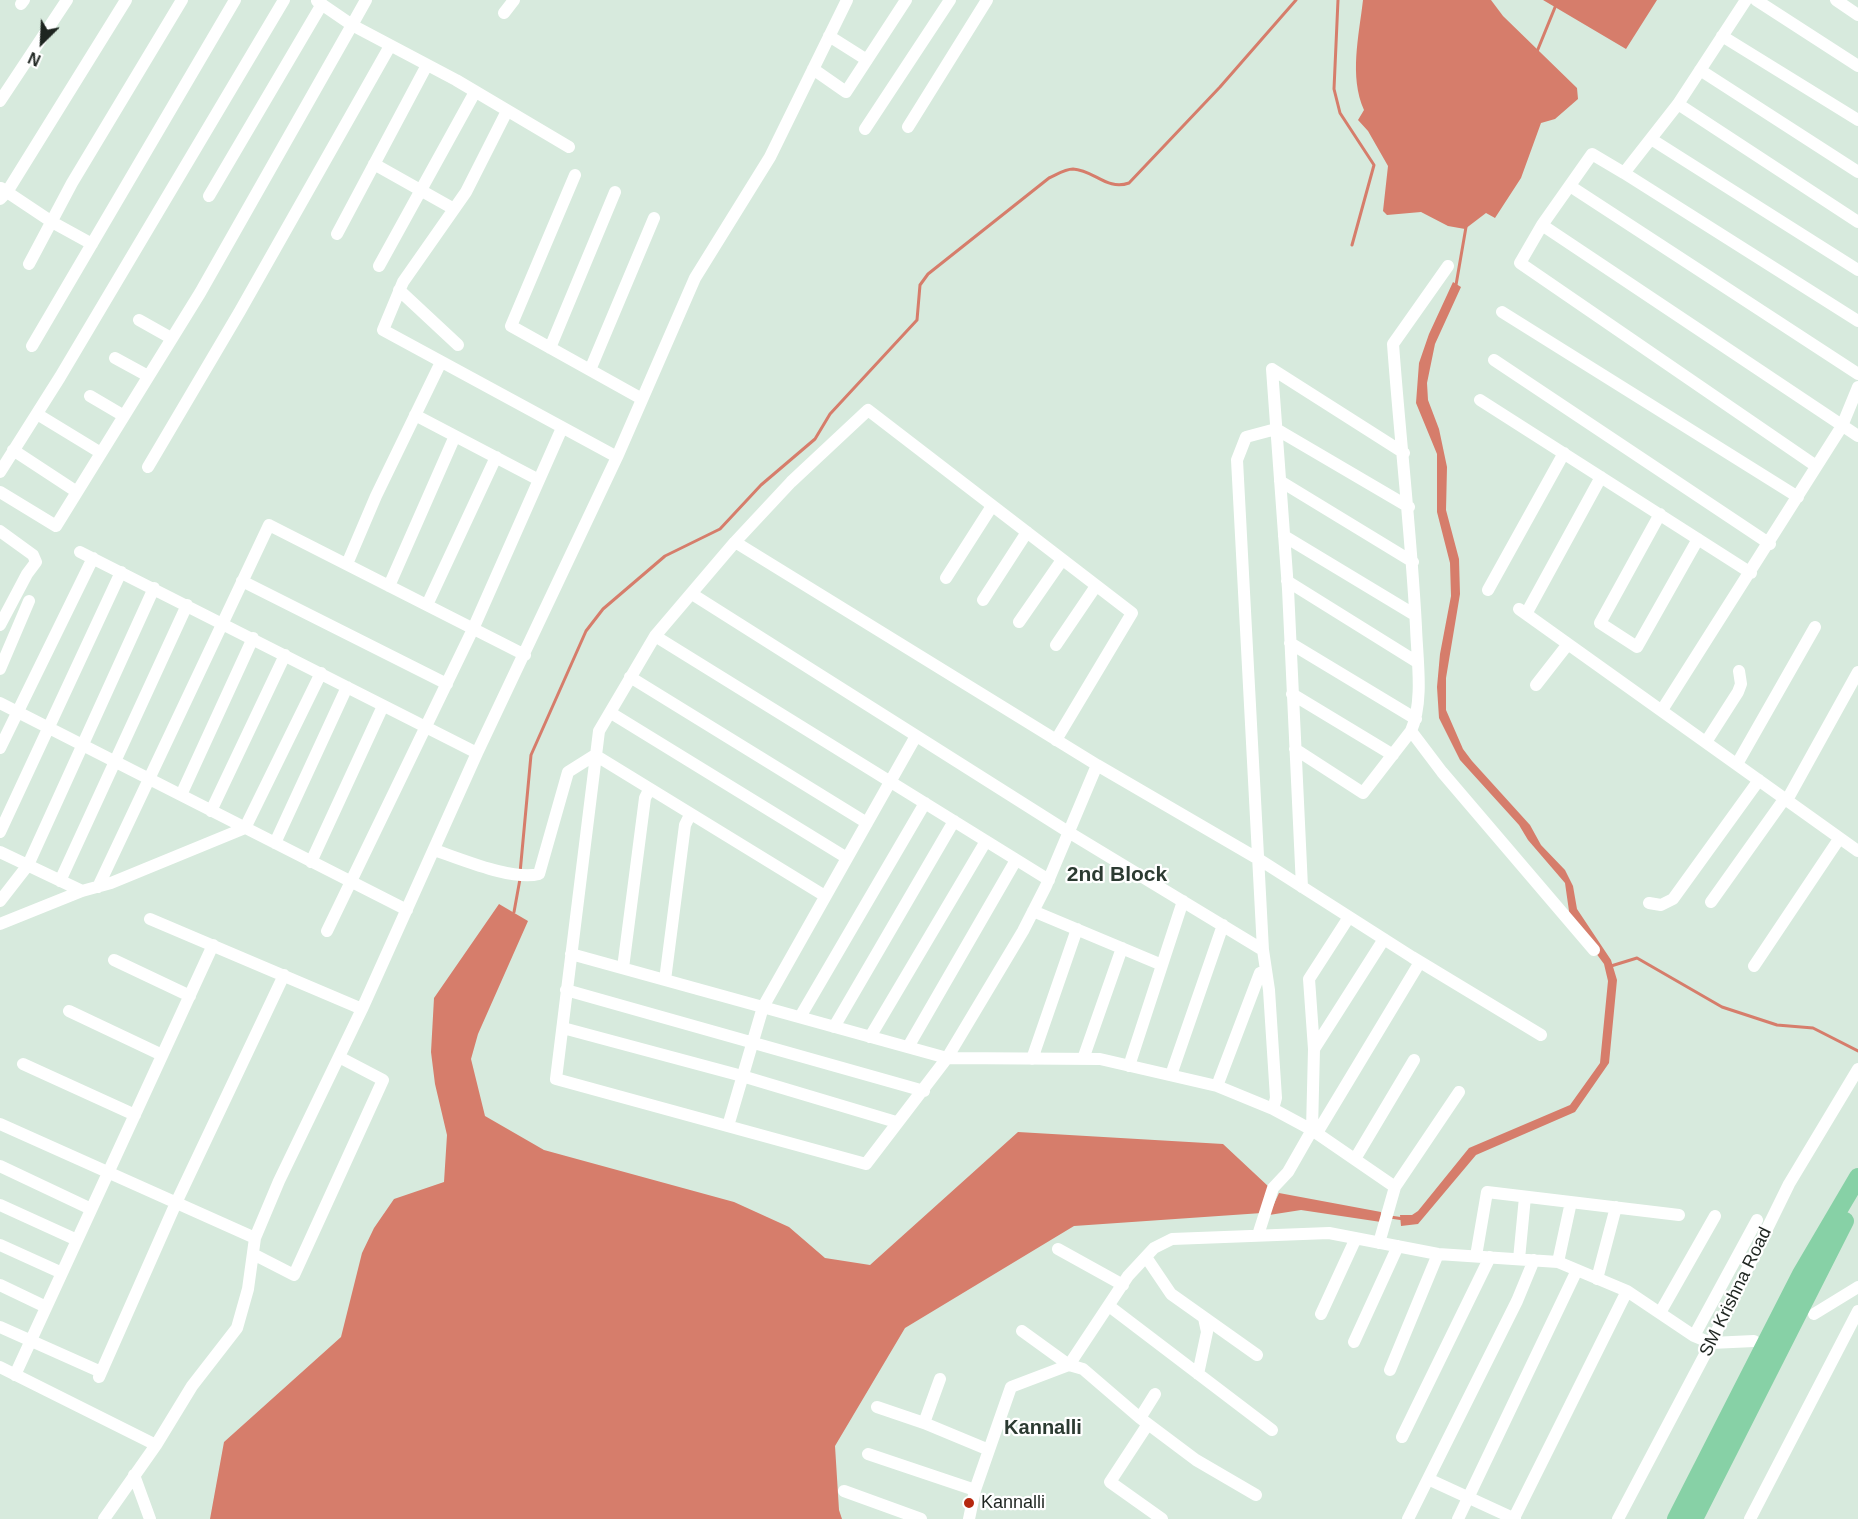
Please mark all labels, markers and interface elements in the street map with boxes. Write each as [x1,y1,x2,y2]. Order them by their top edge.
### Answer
north arrow [12,12,72,72]
text: N [26,49,43,69]
district label: 2nd Block [1067,862,1167,888]
street label: SM Krishna Road [1695,1224,1777,1360]
district label: Kannalli [1004,1416,1082,1440]
place label: Kannalli [981,1492,1045,1514]
marker: Kannalli [962,1496,976,1510]

